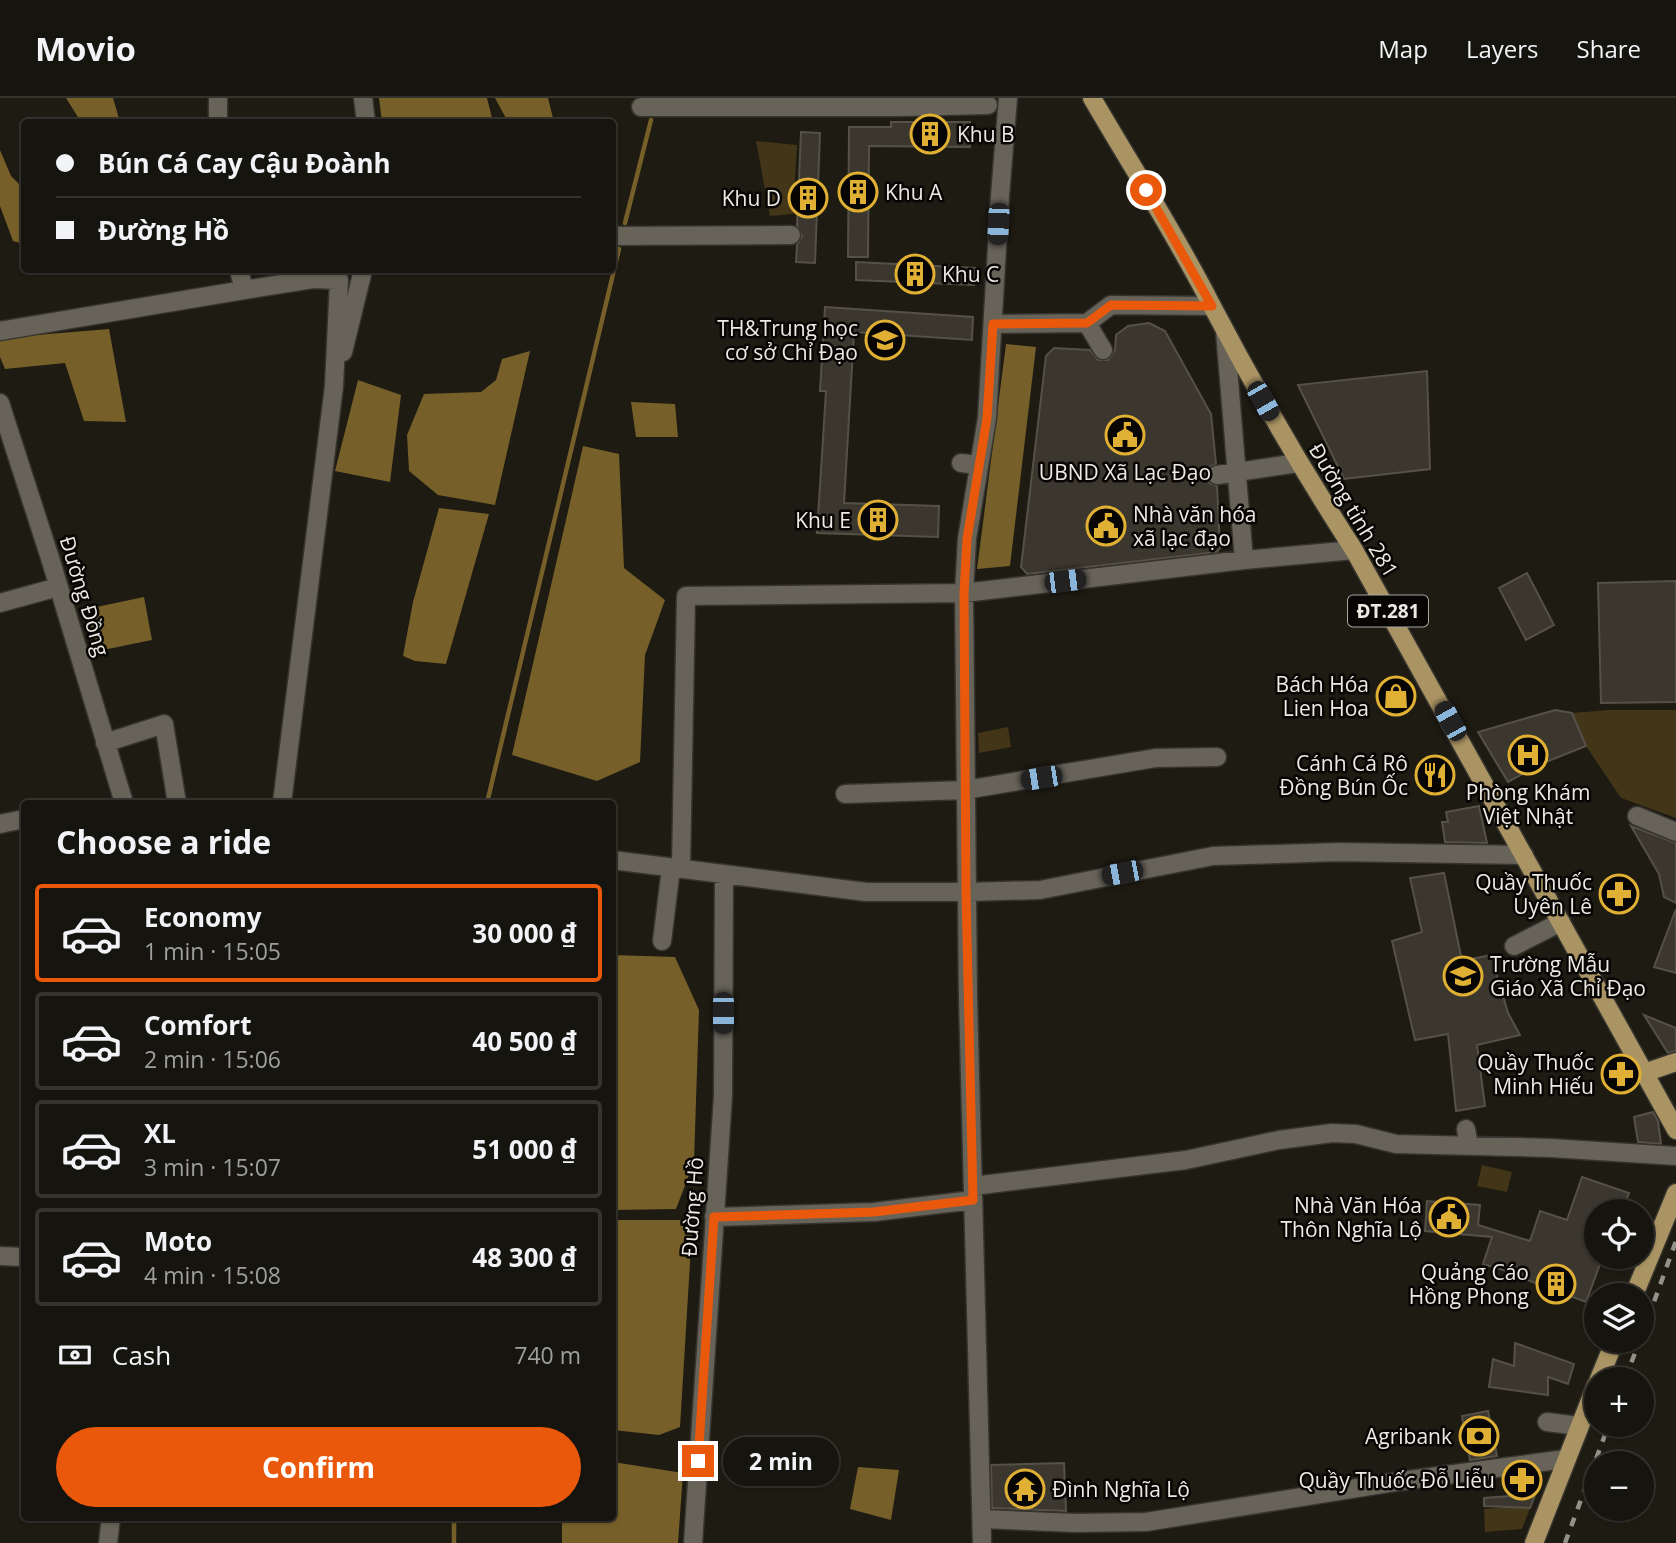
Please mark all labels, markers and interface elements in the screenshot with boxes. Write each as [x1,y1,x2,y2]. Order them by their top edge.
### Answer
text: Movio [35,26,136,71]
text: Map [1378,32,1428,65]
text: Layers [1466,32,1539,65]
text: Share [1577,32,1641,65]
building icon: Khu B [909,113,951,155]
place label: Khu B [957,120,1015,148]
text: Bún Cá Cay Cậu Đoành [98,145,391,181]
building icon: Khu A [837,171,879,213]
route start [1130,174,1162,206]
building icon: Khu D [787,177,829,219]
place label: Khu A [885,178,943,206]
place label: Khu D [722,184,781,212]
car [987,202,1010,246]
text: Đường Hồ [98,212,229,248]
building icon: Khu C [894,253,936,295]
place label: Khu C [942,260,999,288]
place label: TH&Trung học cơ sở Chỉ Đạo [717,314,858,366]
school or university icon: TH&Trung học cơ sở Chỉ Đạo [864,319,906,361]
car [1244,378,1283,424]
public building icon: UBND Xã Lạc Đạo [1104,414,1146,456]
street label: Đường tỉnh 281 [1303,438,1405,582]
place label: UBND Xã Lạc Đạo [1039,458,1211,486]
building icon: Khu E [857,499,899,541]
place label: Nhà văn hóa xã lạc đạo [1133,500,1257,552]
public building icon: Nhà văn hóa xã lạc đạo [1085,505,1127,547]
place label: Khu E [795,506,851,534]
street label: Đường Đồng [54,533,116,659]
car [1043,568,1088,594]
road number: ĐT.281 [1348,596,1428,626]
place label: Bách Hóa Lien Hoa [1276,670,1369,722]
shop icon: Bách Hóa Lien Hoa [1375,675,1417,717]
car [1431,698,1470,744]
hospital icon: Phòng Khám Việt Nhật [1507,734,1549,776]
place label: Cánh Cá Rô Đồng Bún Ốc [1279,749,1408,801]
restaurant icon: Cánh Cá Rô Đồng Bún Ốc [1414,754,1456,796]
car [1019,764,1064,792]
place label: Phòng Khám Việt Nhật [1466,778,1590,830]
text: Choose a ride [56,820,271,863]
car [1100,859,1145,887]
place label: Quầy Thuốc Uyên Lê [1475,868,1592,920]
pharmacy icon: Quầy Thuốc Uyên Lê [1598,873,1640,915]
text: Economy [144,899,262,935]
icon: car [60,902,123,965]
text: 30 000 ₫ [472,915,577,951]
text: 1 min · 15:05 [144,935,281,967]
place label: Trường Mẫu Giáo Xã Chỉ Đạo [1490,950,1646,1002]
school or university icon: Trường Mẫu Giáo Xã Chỉ Đạo [1442,955,1484,997]
car [713,992,734,1034]
text: Comfort [144,1007,251,1043]
icon: car [60,1010,123,1073]
text: 40 500 ₫ [472,1023,577,1059]
text: 2 min · 15:06 [144,1043,281,1075]
place label: Quầy Thuốc Minh Hiếu [1477,1048,1594,1100]
pharmacy icon: Quầy Thuốc Minh Hiếu [1600,1053,1642,1095]
text: XL [144,1115,176,1151]
icon: car [60,1118,123,1181]
text: 51 000 ₫ [472,1131,577,1167]
text: 3 min · 15:07 [144,1151,281,1183]
street label: Đường Hồ [675,1156,709,1258]
place label: Nhà Văn Hóa Thôn Nghĩa Lộ [1280,1191,1422,1243]
public building icon: Nhà Văn Hóa Thôn Nghĩa Lộ [1428,1196,1470,1238]
map controls [1584,1199,1654,1521]
button: locate [1584,1199,1654,1269]
text: Moto [144,1223,212,1259]
icon: car [60,1226,123,1289]
text: 48 300 ₫ [472,1239,577,1275]
place label: Quảng Cáo Hồng Phong [1409,1258,1529,1310]
text: 4 min · 15:08 [144,1259,281,1291]
building icon: Quảng Cáo Hồng Phong [1535,1263,1577,1305]
button: layers [1584,1283,1654,1353]
icon: cash [56,1336,94,1374]
text: Cash [112,1337,171,1373]
text: 740 m [514,1339,581,1371]
button: + [1584,1367,1654,1437]
bank icon: Agribank [1458,1415,1500,1457]
place label: Agribank [1365,1422,1452,1450]
button: Confirm [56,1427,581,1507]
callout: 2 min [722,1436,838,1486]
route end [682,1445,714,1477]
text: 2 min [749,1445,813,1477]
button: − [1584,1451,1654,1521]
pharmacy icon: Quầy Thuốc Đỗ Liễu [1501,1459,1543,1501]
place label: Quầy Thuốc Đỗ Liễu [1298,1466,1495,1494]
temple icon: Đình Nghĩa Lộ [1004,1468,1046,1510]
place label: Đình Nghĩa Lộ [1052,1475,1190,1503]

